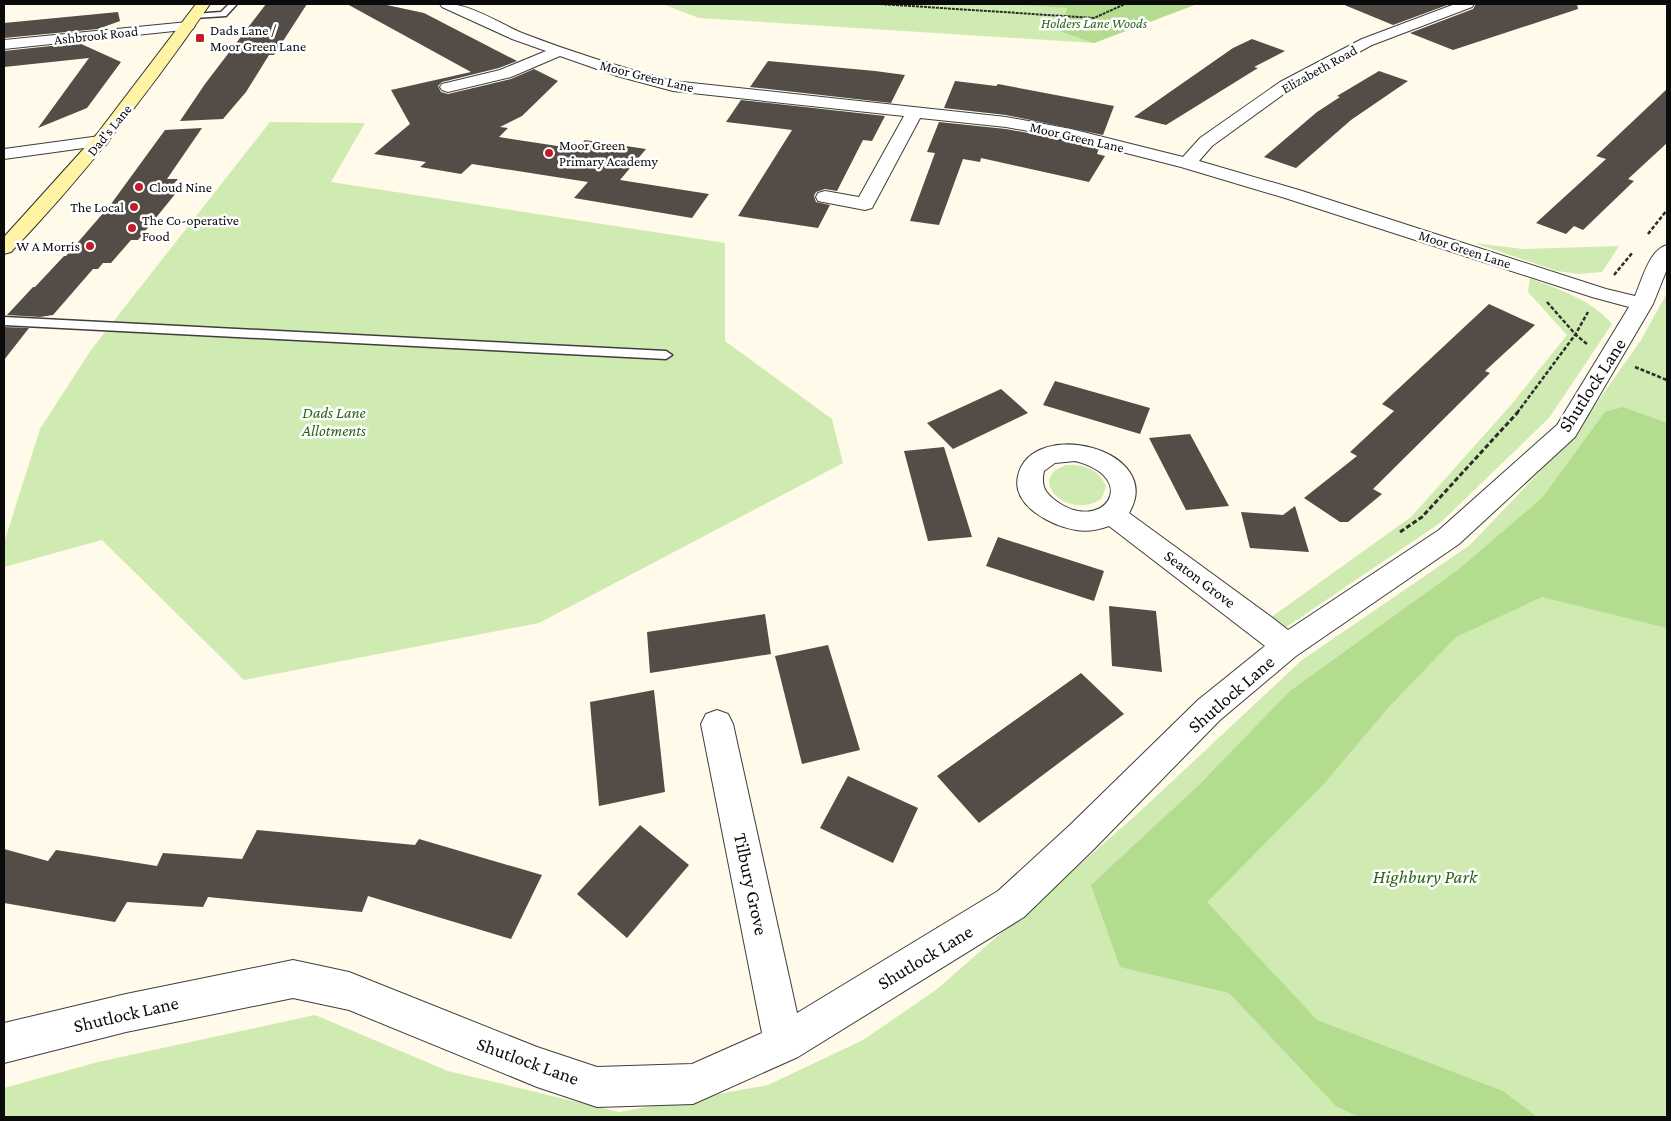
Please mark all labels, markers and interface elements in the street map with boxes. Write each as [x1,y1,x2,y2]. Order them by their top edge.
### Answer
park label: Holders Lane Woods [1041,15,1148,31]
place label: Dads Lane / Moor Green Lane [210,22,306,54]
street label: Ashbrook Road [53,23,139,47]
marker: Dads Lane / Moor Green Lane [194,32,206,44]
street label: Elizabeth Road [1278,41,1360,96]
street label: Moor Green Lane [598,57,696,95]
street label: Dad's Lane [83,101,135,159]
street label: Moor Green Lane [1028,118,1126,156]
place label: Moor Green Primary Academy [559,137,658,169]
marker: Moor Green Primary Academy [543,147,555,159]
place label: Cloud Nine [149,179,212,195]
marker: Cloud Nine [133,181,145,193]
place label: The Local [70,199,124,215]
marker: The Local [128,201,140,213]
place label: The Co-operative Food [142,212,239,244]
marker: The Co-operative Food [126,222,138,234]
street label: Moor Green Lane [1417,227,1513,271]
place label: W A Morris [16,238,80,254]
marker: W A Morris [84,240,96,252]
street label: Shutlock Lane [1554,334,1630,436]
park label: Dads Lane Allotments [301,404,366,439]
street label: Seaton Grove [1161,547,1239,611]
street label: Shutlock Lane [1184,651,1278,737]
street label: Tilbury Grove [730,831,772,937]
park label: Highbury Park [1373,866,1478,887]
street label: Shutlock Lane [874,920,976,994]
street label: Shutlock Lane [71,992,181,1036]
street label: Shutlock Lane [474,1033,582,1089]

